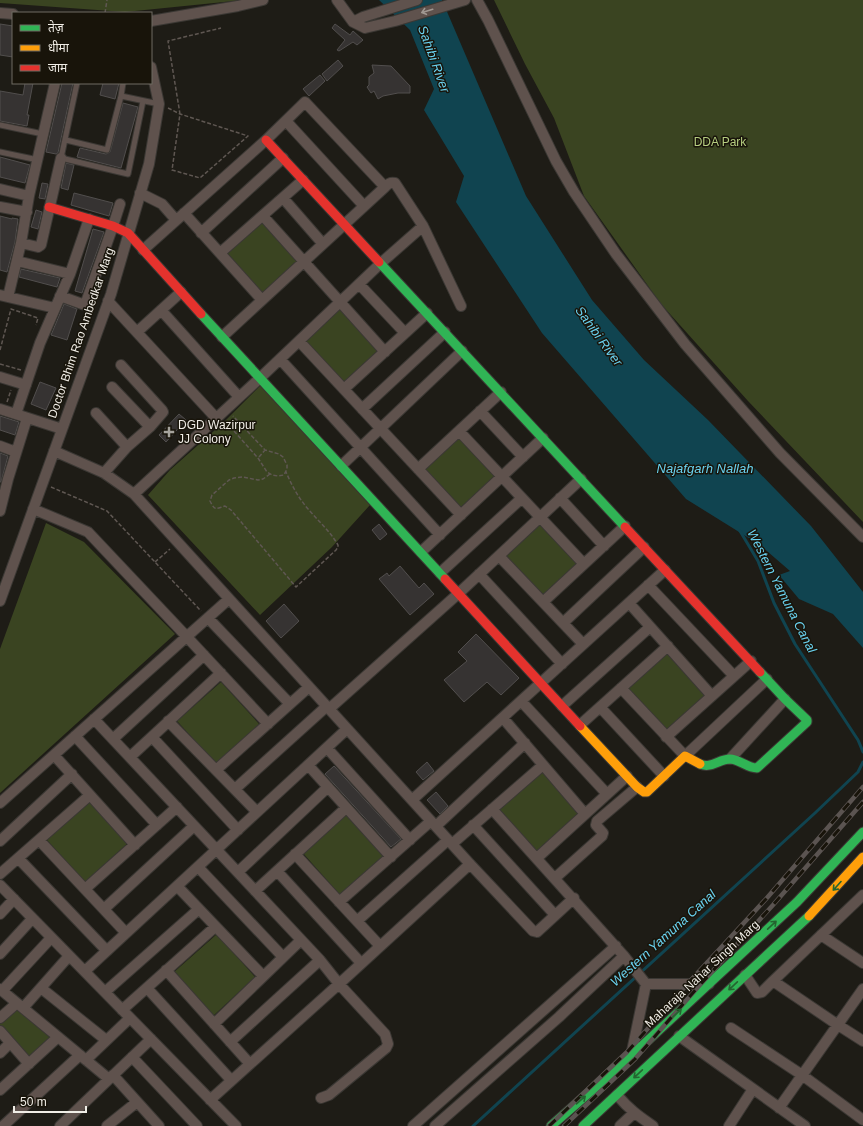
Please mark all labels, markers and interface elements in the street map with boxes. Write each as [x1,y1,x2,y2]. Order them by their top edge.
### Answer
one-way arrow [421,8,434,15]
legend [12,12,152,84]
text: तेज़ [48,20,65,35]
water label: Sahibi River [415,24,453,95]
text: धीमा [48,40,70,55]
text: जाम [48,61,68,75]
park label: DDA Park [694,135,747,149]
street label: Doctor Bhim Rao Ambedkar Marg [45,246,117,420]
water label: Sahibi River [572,303,626,369]
place label: DGD Wazirpur JJ Colony [178,418,256,446]
marker: DGD Wazirpur JJ Colony [163,426,175,438]
water label: Najafgarh Nallah [657,461,753,476]
water label: Western Yamuna Canal [744,527,820,656]
one-way arrow [832,880,841,891]
water label: Western Yamuna Canal [607,886,720,989]
street label: Maharaja Nahar Singh Marg [642,917,762,1031]
one-way arrow [767,920,777,930]
one-way arrow [729,981,739,990]
one-way arrow [672,1008,682,1018]
one-way arrow [633,1070,643,1079]
scale bar [14,1088,86,1114]
text: 50 m [20,1095,47,1109]
one-way arrow [575,1096,586,1105]

